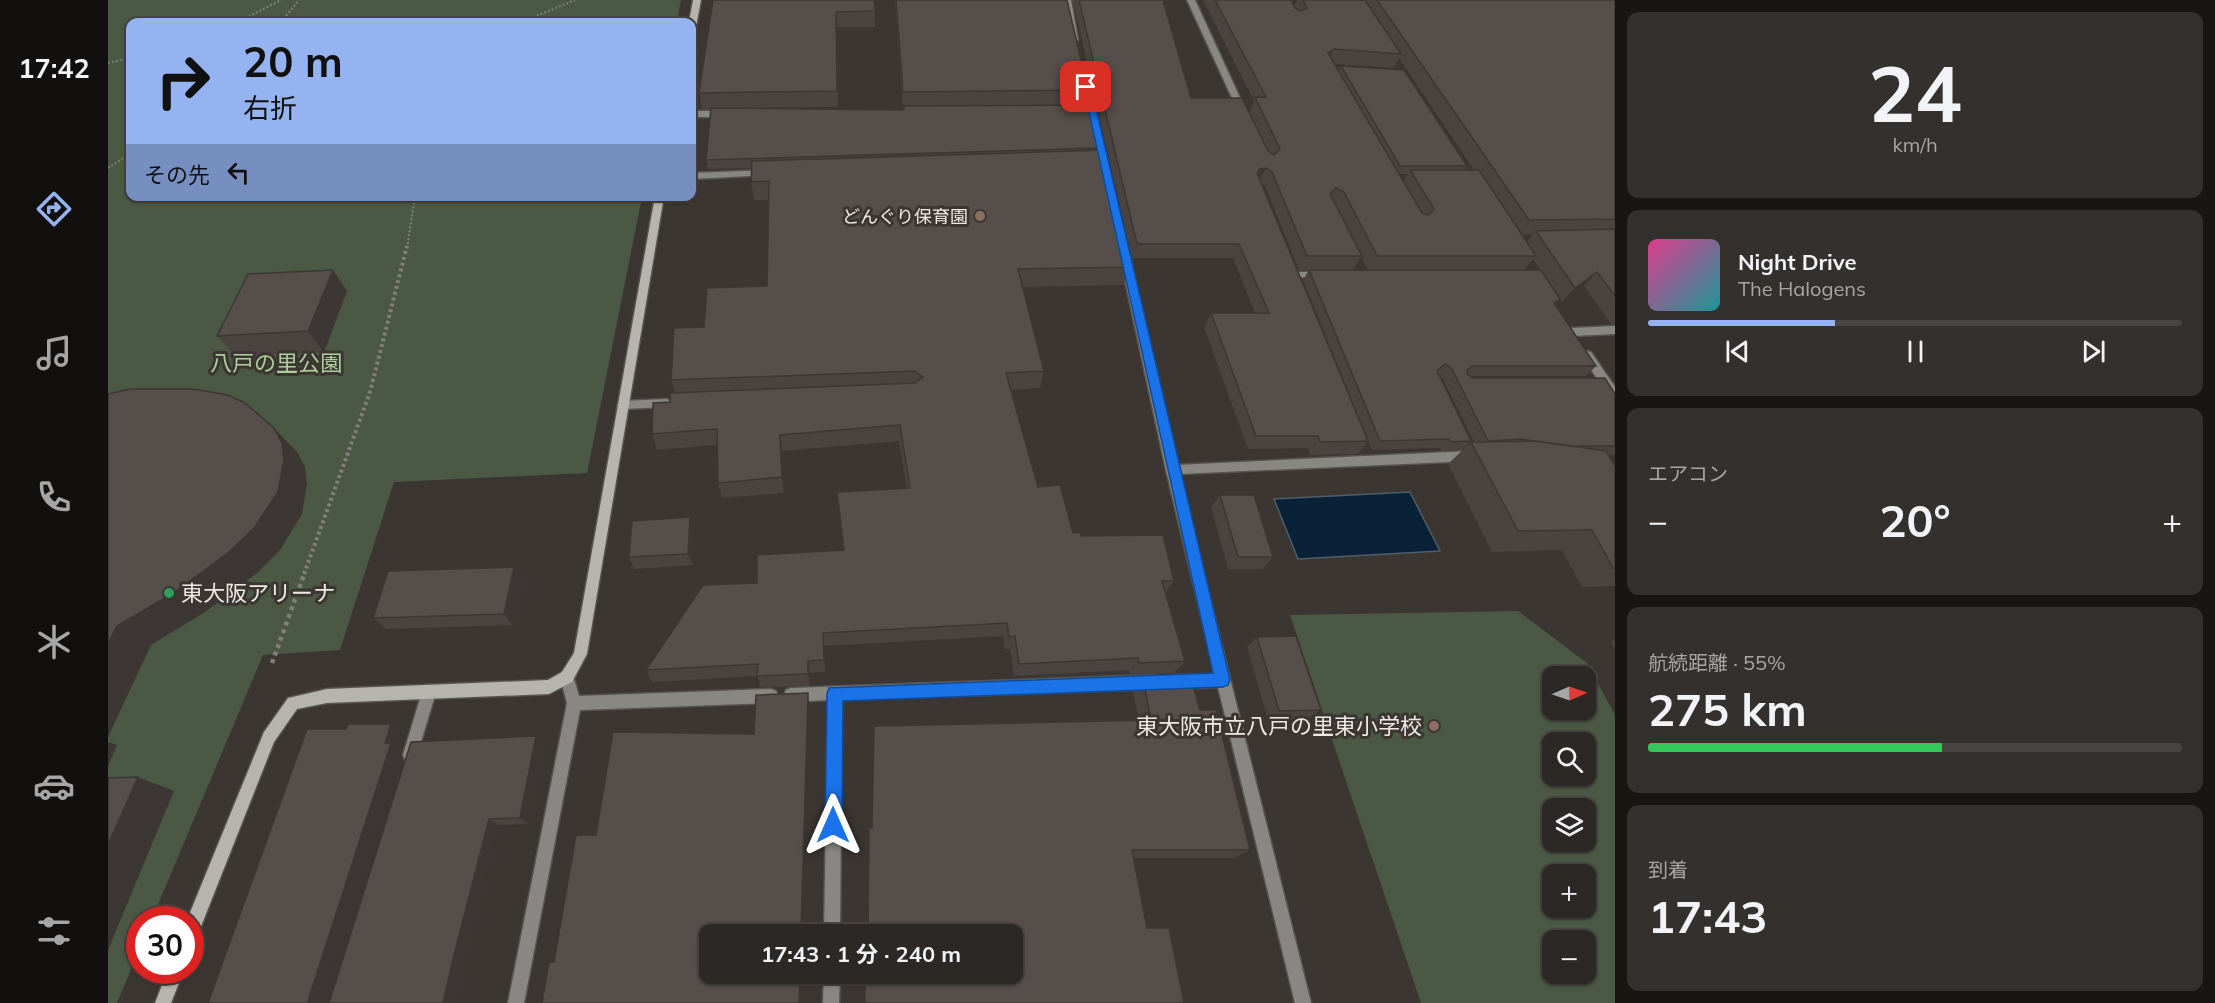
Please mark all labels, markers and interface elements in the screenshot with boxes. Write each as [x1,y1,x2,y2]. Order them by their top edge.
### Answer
text: 20 m [243,35,343,88]
icon: right [144,42,222,120]
text: 24 [1868,44,1962,142]
text: 17:42 [18,51,90,85]
pin [1060,61,1111,112]
icon: arrive [1069,70,1102,103]
text: 右折 [243,91,297,125]
text: km/h [1892,132,1938,157]
icon: left [222,156,255,189]
text: その先 [144,161,210,189]
icon: directions [33,188,75,230]
place label: どんぐり保育園 [842,205,968,228]
marker: どんぐり保育園 [973,209,987,223]
text: Night Drive [1738,248,1857,276]
text: The Halogens [1738,276,1866,301]
icon: music [33,332,75,374]
icon: previous [1721,335,1754,368]
icon: pause [1899,335,1932,368]
icon: next [2077,335,2110,368]
park label: 八戸の里公園 [210,349,342,377]
text: エアコン [1648,461,1728,486]
icon: phone [33,476,75,518]
text: 20° [1879,492,1951,548]
text: − [1648,500,1668,541]
text: + [2162,500,2182,541]
place label: 東大阪アリーナ [181,579,335,607]
marker: 東大阪アリーナ [162,586,176,600]
icon: climate [33,621,75,663]
text: 航続距離 · 55% [1648,650,1786,675]
north arrow [1542,666,1596,720]
map controls [1542,666,1596,984]
text: 275 km [1648,681,1807,737]
place label: 東大阪市立八戸の里東小学校 [1136,712,1422,740]
marker: 東大阪市立八戸の里東小学校 [1427,719,1441,733]
button: search [1542,732,1596,786]
icon: car [33,765,75,807]
position arrow [801,793,865,857]
button: layers [1542,798,1596,852]
text: 到着 [1648,857,1688,882]
button: + [1542,864,1596,918]
text: 17:43 [1648,888,1767,944]
speed limit sign: 30 [126,906,204,984]
icon: filters [33,910,75,952]
button: − [1542,930,1596,984]
text: 17:43 · 1 分 · 240 m [761,940,961,968]

